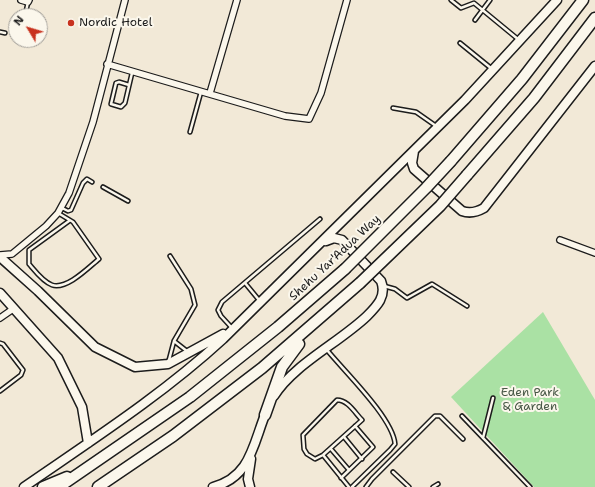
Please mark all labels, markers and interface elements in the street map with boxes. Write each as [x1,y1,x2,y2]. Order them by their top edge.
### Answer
north arrow [8,8,48,48]
text: N [10,13,28,29]
place label: Nordic Hotel [79,16,152,30]
marker: Nordic Hotel [66,18,76,28]
street label: Shehu Yar'Adua Way [286,212,384,304]
park label: Eden Park & Garden [501,386,559,414]

